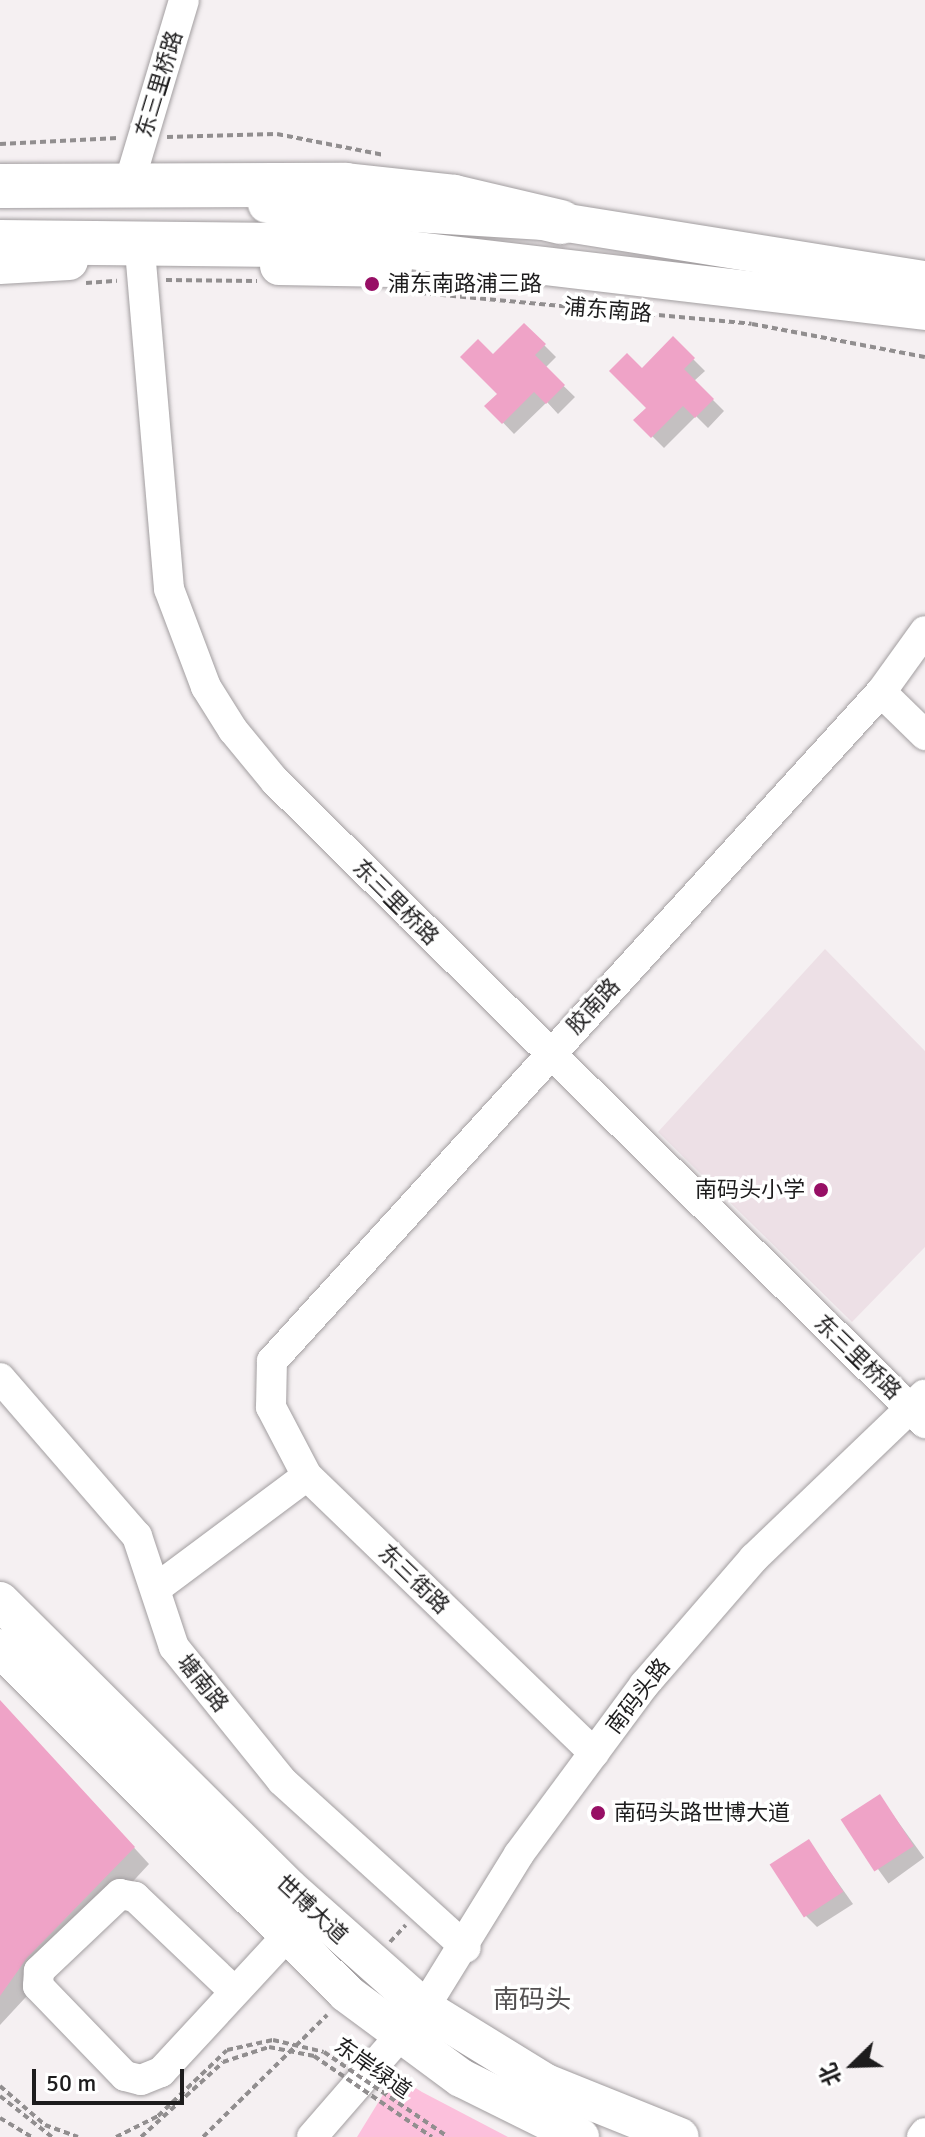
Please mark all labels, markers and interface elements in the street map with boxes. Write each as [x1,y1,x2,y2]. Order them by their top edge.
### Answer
street label: 东三里桥路 [130,28,188,140]
place label: 浦东南路浦三路 [388,271,542,297]
marker: 浦东南路浦三路 [363,275,381,293]
street label: 浦东南路 [563,293,653,327]
street label: 东三里桥路 [348,854,444,950]
street label: 胶南路 [561,973,625,1039]
place label: 南码头小学 [695,1177,805,1203]
marker: 南码头小学 [812,1181,830,1199]
street label: 东三里桥路 [809,1309,907,1405]
street label: 东三街路 [373,1539,455,1619]
street label: 塘南路 [172,1649,234,1717]
street label: 南码头路 [601,1653,675,1739]
place label: 南码头路世博大道 [614,1800,790,1826]
marker: 南码头路世博大道 [589,1804,607,1822]
street label: 世博大道 [271,1869,353,1949]
district label: 南码头 [493,1985,571,2017]
north arrow [813,2025,893,2105]
street label: 东岸绿道 [329,2032,417,2104]
scale bar [36,2053,188,2103]
text: 北 [814,2059,847,2090]
text: 50 m [46,2068,96,2098]

